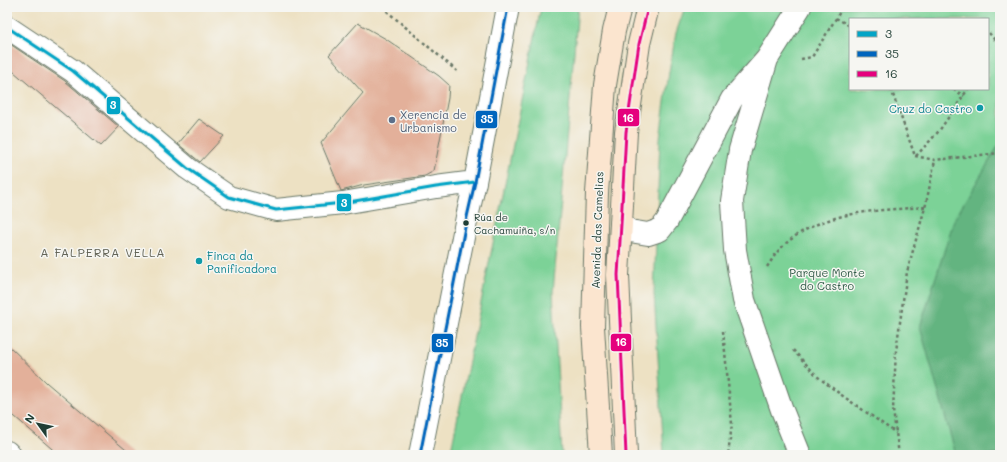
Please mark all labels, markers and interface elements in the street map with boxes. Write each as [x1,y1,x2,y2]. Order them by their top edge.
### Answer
legend [849,18,989,90]
text: 3 [885,25,892,41]
text: 35 [885,45,899,61]
text: 16 [885,65,898,81]
line badge: 3 [106,96,121,115]
text: 3 [110,97,117,112]
place label: Cruz do Castro [889,101,972,116]
marker: Cruz do Castro [975,103,985,113]
place label: Xerencia de Urbanismo [400,107,467,135]
line badge: 16 [617,108,640,127]
line badge: 35 [475,110,498,129]
text: 16 [622,110,634,125]
text: 35 [480,111,494,126]
marker: Xerencia de Urbanismo [387,115,397,125]
street label: Avenida das Camelias [587,171,607,289]
line badge: 3 [336,193,352,212]
text: 3 [341,195,348,210]
place label: Rúa de Cachamuiña, s/n [474,210,555,237]
marker: Rúa de Cachamuiña, s/n [461,218,471,228]
district label: A FALPERRA VELLA [40,244,166,260]
place label: Finca da Panificadora [207,248,277,276]
marker: Finca da Panificadora [194,256,204,266]
park label: Parque Monte do Castro [789,265,865,293]
line badge: 35 [431,333,454,353]
line badge: 16 [610,333,632,352]
text: 16 [615,334,627,349]
text: 35 [435,335,449,350]
north arrow [18,404,58,444]
text: N [21,411,38,426]

